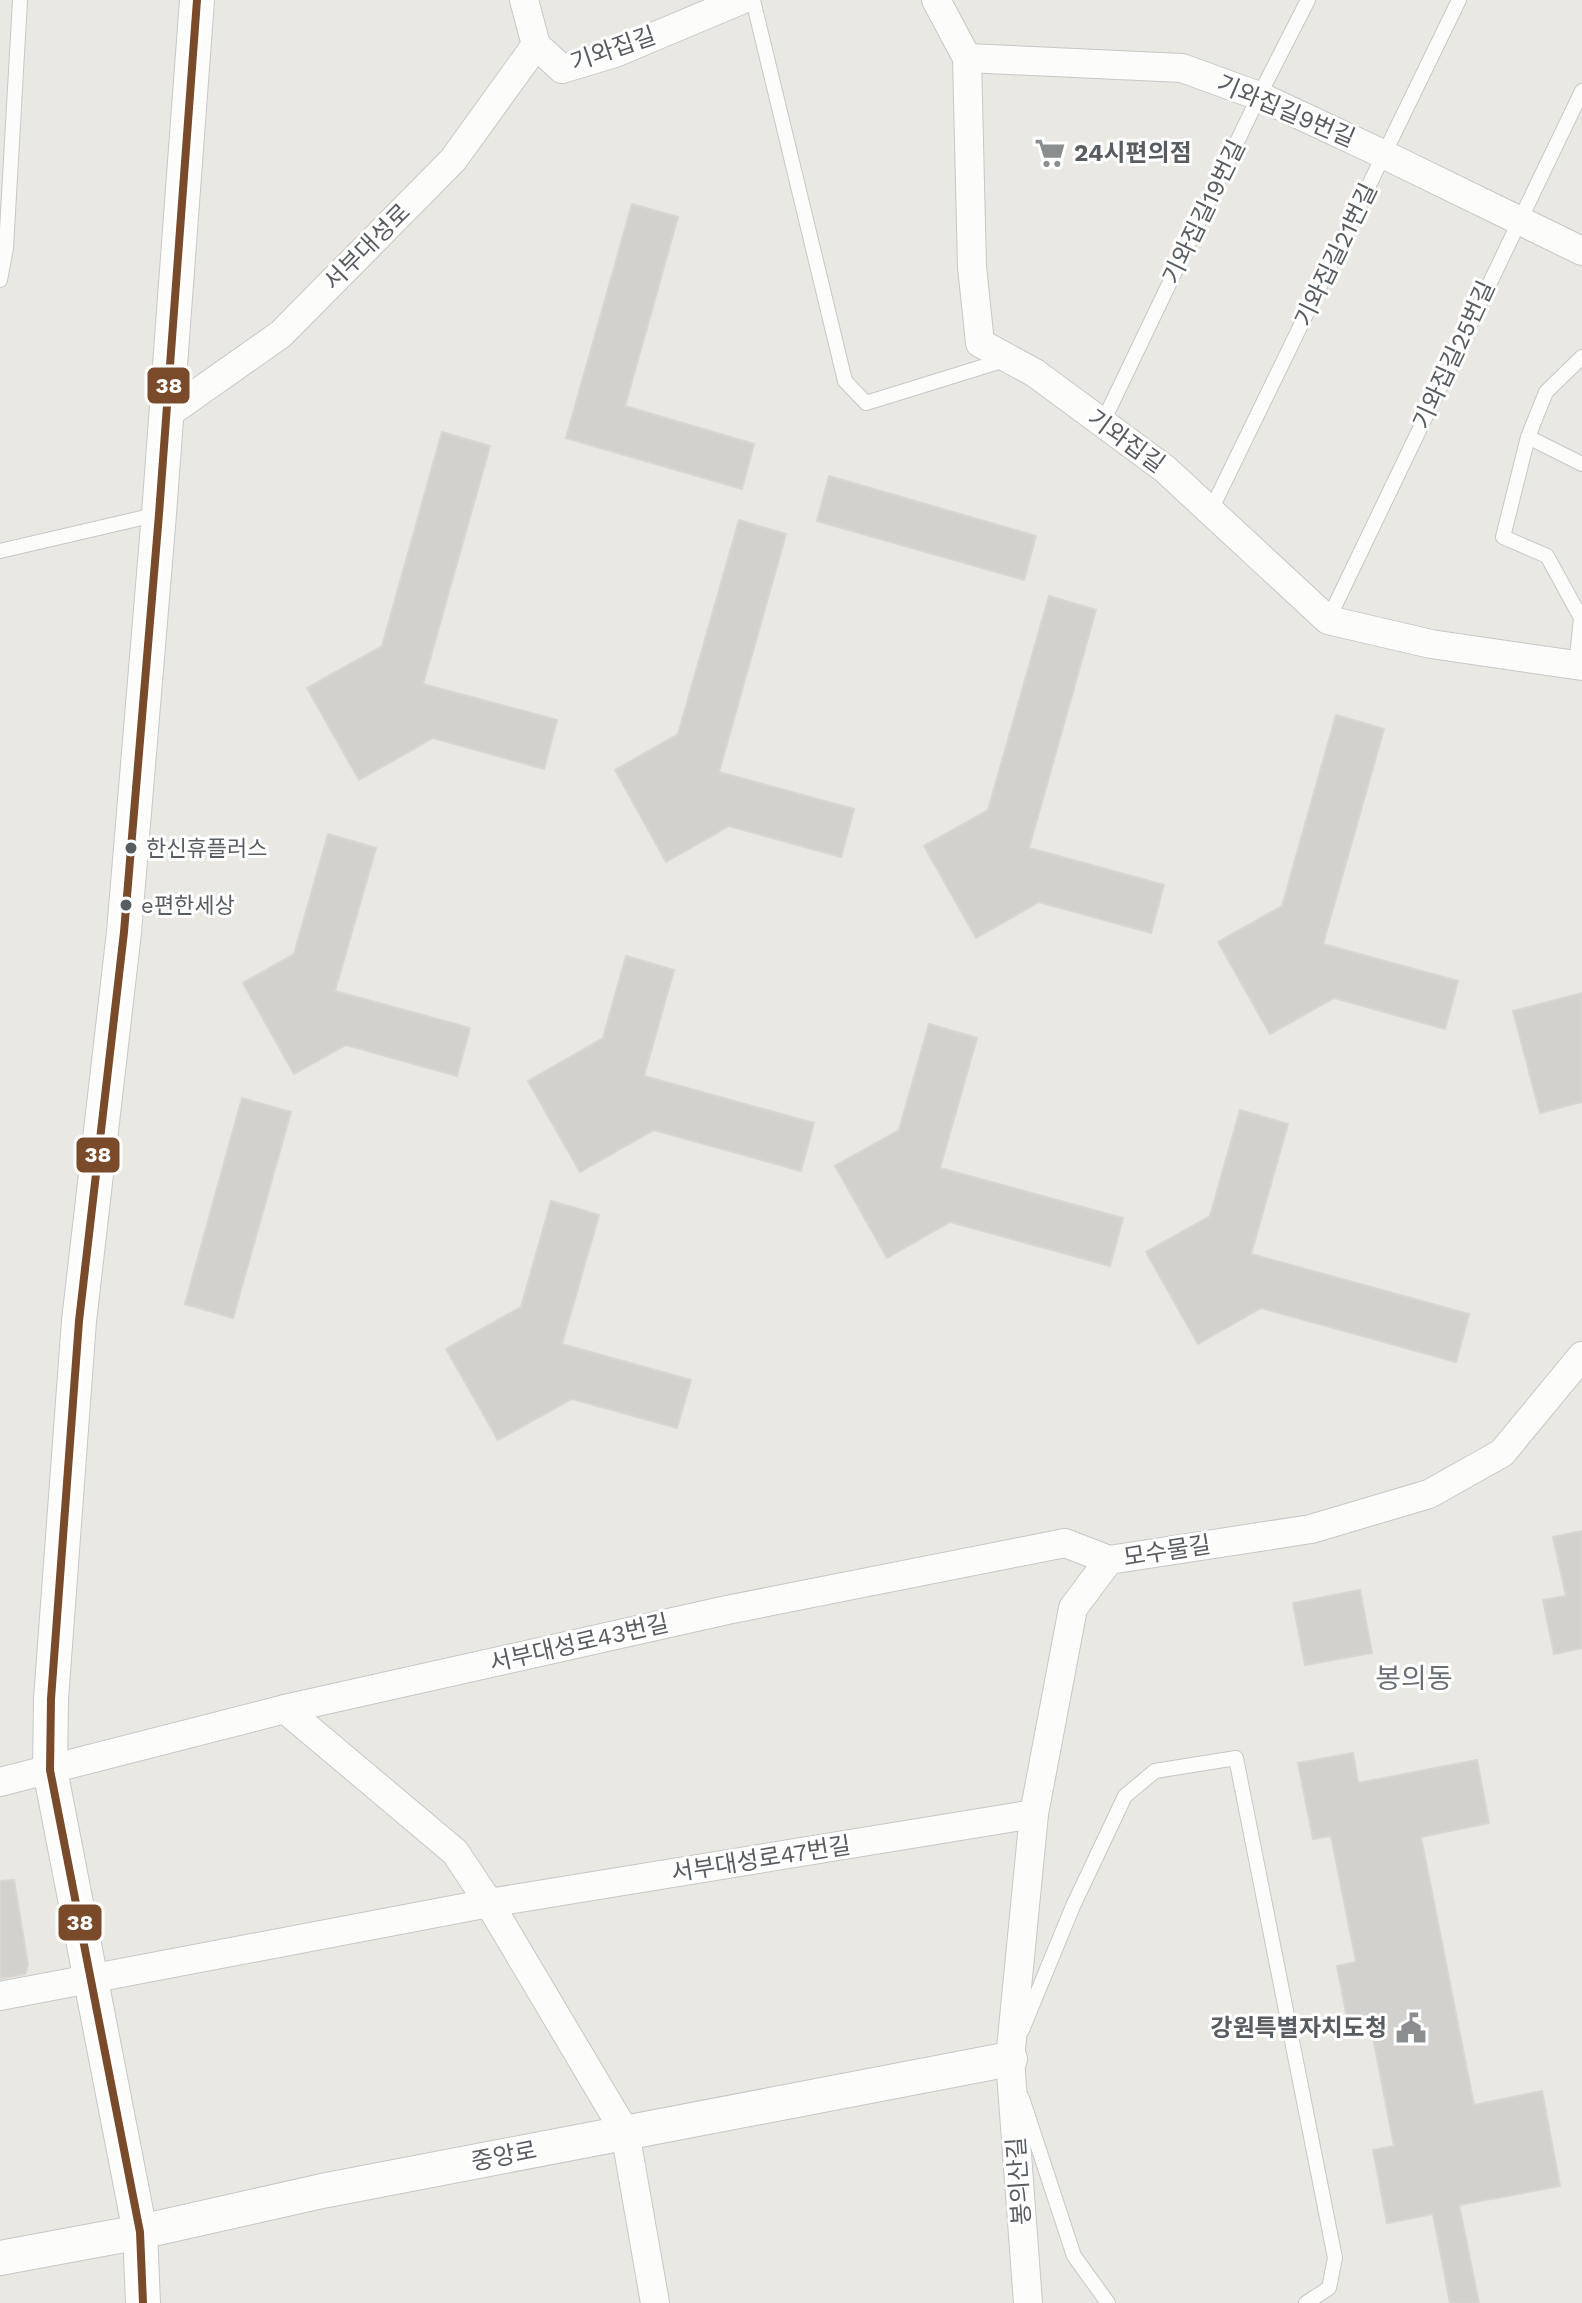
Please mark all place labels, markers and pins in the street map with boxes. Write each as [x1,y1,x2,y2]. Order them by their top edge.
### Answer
supermarket icon: 24시편의점 [1033,136,1067,170]
place label: 24시편의점 [1074,139,1192,167]
place label: 한신휴플러스 [146,836,267,861]
marker: 한신휴플러스 [123,840,139,856]
place label: e편한세상 [141,893,235,918]
marker: e편한세상 [118,897,134,913]
public building icon: 강원특별자치도청 [1394,2011,1428,2045]
place label: 강원특별자치도청 [1210,2014,1387,2042]

